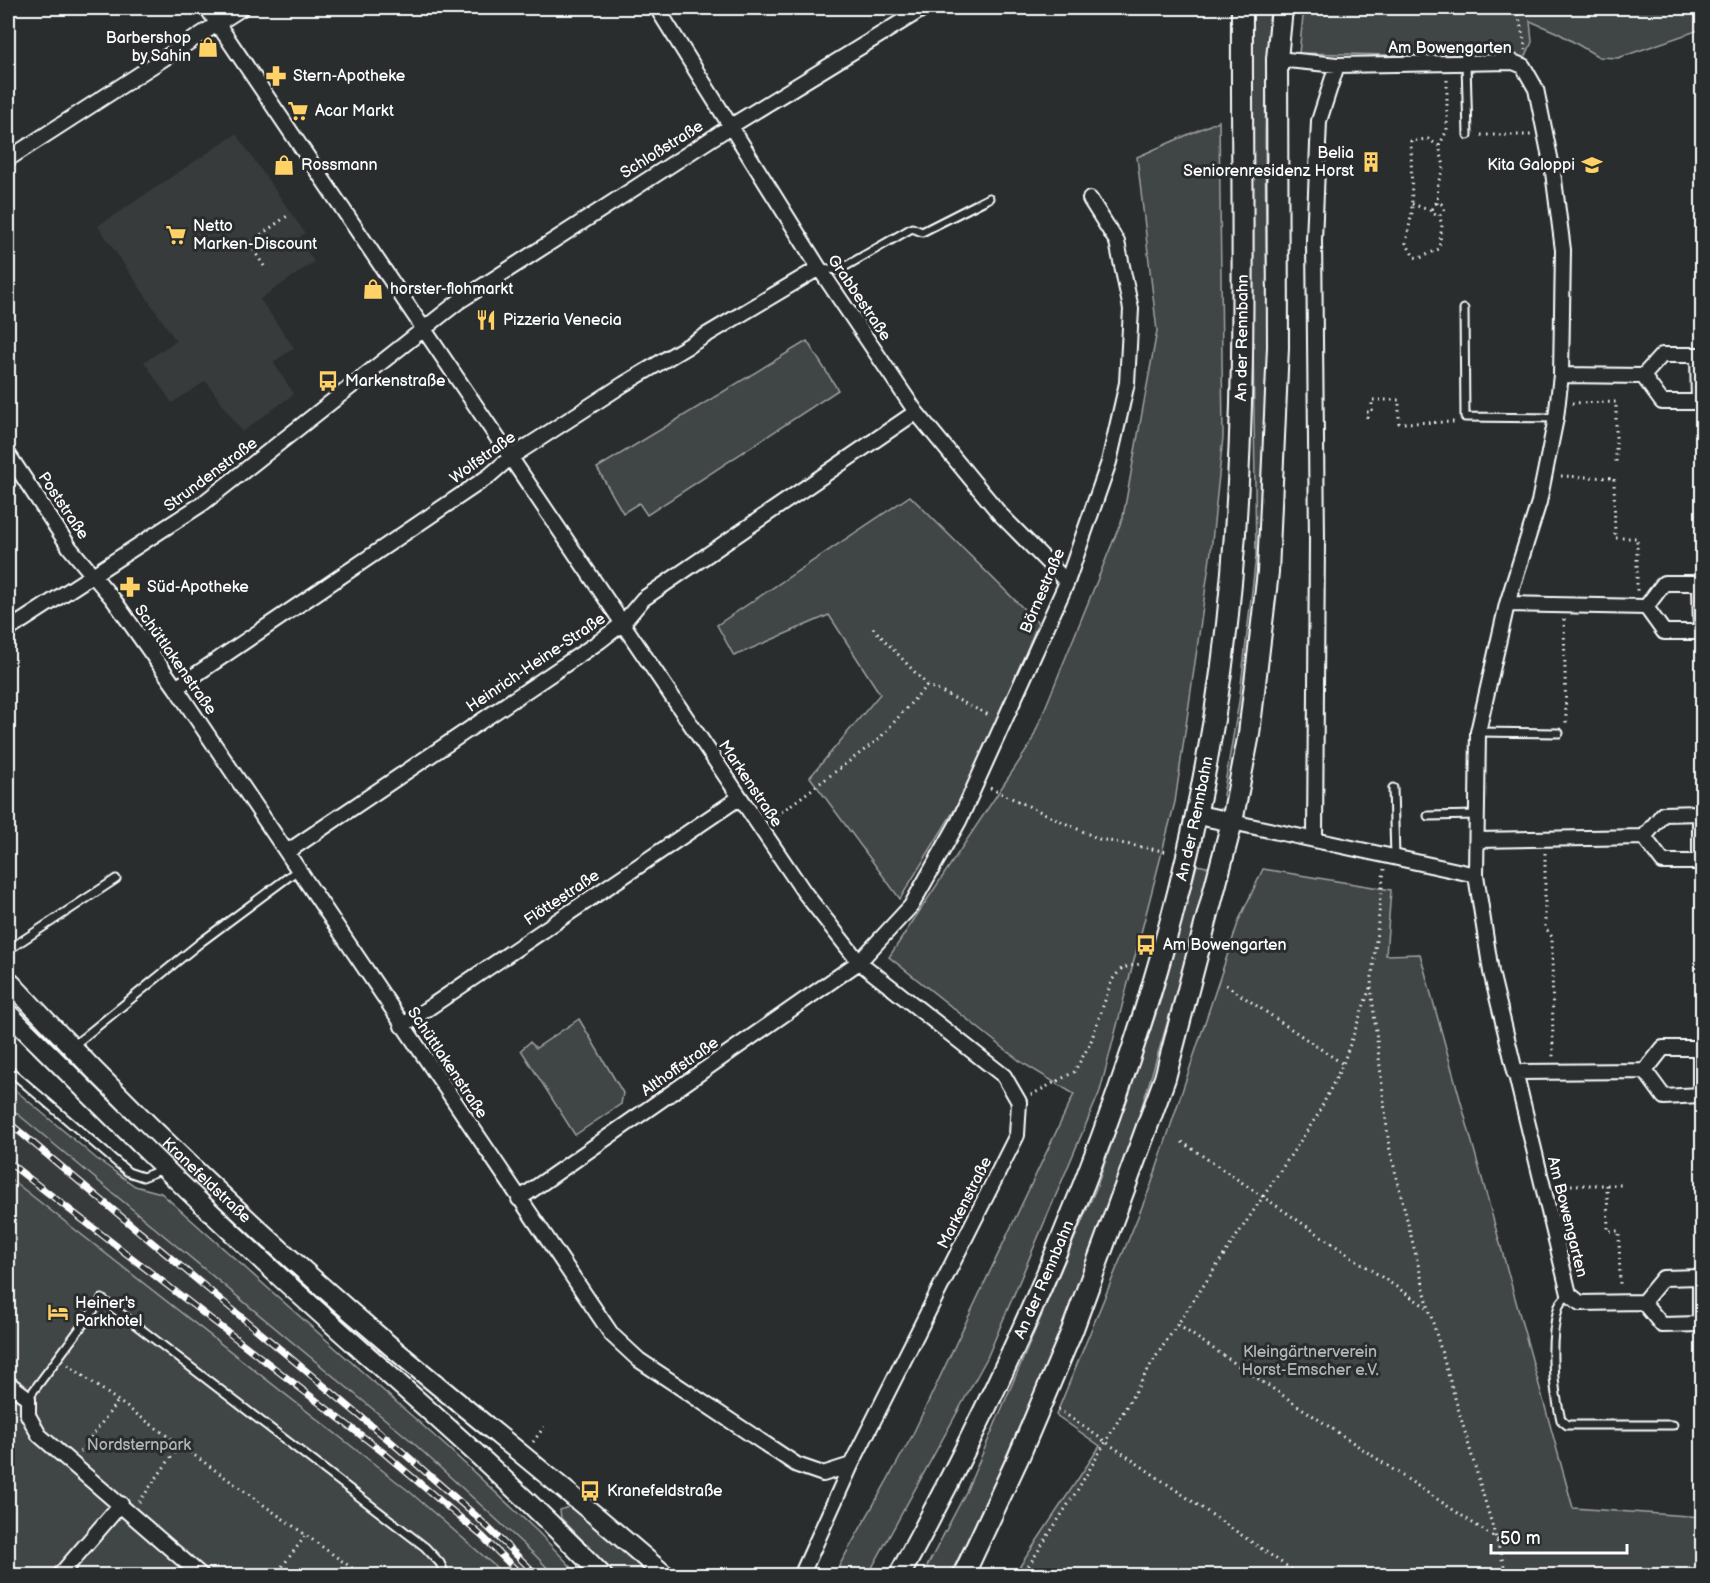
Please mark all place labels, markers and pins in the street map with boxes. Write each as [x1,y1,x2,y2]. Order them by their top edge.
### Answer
place label: Barbershop by Sahin [106,29,191,66]
shop icon: Barbershop by Sahin [196,35,220,59]
pharmacy icon: Stern-Apotheke [264,64,288,88]
place label: Stern-Apotheke [293,67,406,86]
supermarket icon: Acar Markt [286,99,310,123]
place label: Acar Markt [315,102,394,121]
place label: Belia Seniorenresidenz Horst [1183,144,1354,181]
building icon: Belia Seniorenresidenz Horst [1359,150,1383,174]
shop icon: Rossmann [272,153,296,177]
school or university icon: Kita Galoppi [1580,153,1604,177]
place label: Rossmann [301,156,378,175]
place label: Kita Galoppi [1487,156,1575,175]
place label: Netto Marken-Discount [193,217,317,254]
supermarket icon: Netto Marken-Discount [164,223,188,247]
shop icon: horster-flohmarkt [361,277,385,301]
place label: horster-flohmarkt [390,280,514,299]
restaurant icon: Pizzeria Venecia [474,308,498,332]
place label: Pizzeria Venecia [503,311,622,330]
bus stop icon: Markenstraße [316,369,340,393]
place label: Markenstraße [345,372,446,391]
pharmacy icon: Süd-Apotheke [118,575,142,599]
place label: Süd-Apotheke [147,578,249,597]
bus stop icon: Am Bowengarten [1134,933,1158,957]
place label: Am Bowengarten [1163,936,1287,955]
place label: Heiner's Parkhotel [75,1294,142,1331]
hotel icon: Heiner's Parkhotel [46,1300,70,1324]
bus stop icon: Kranefeldstraße [578,1479,602,1503]
place label: Kranefeldstraße [607,1482,723,1501]

